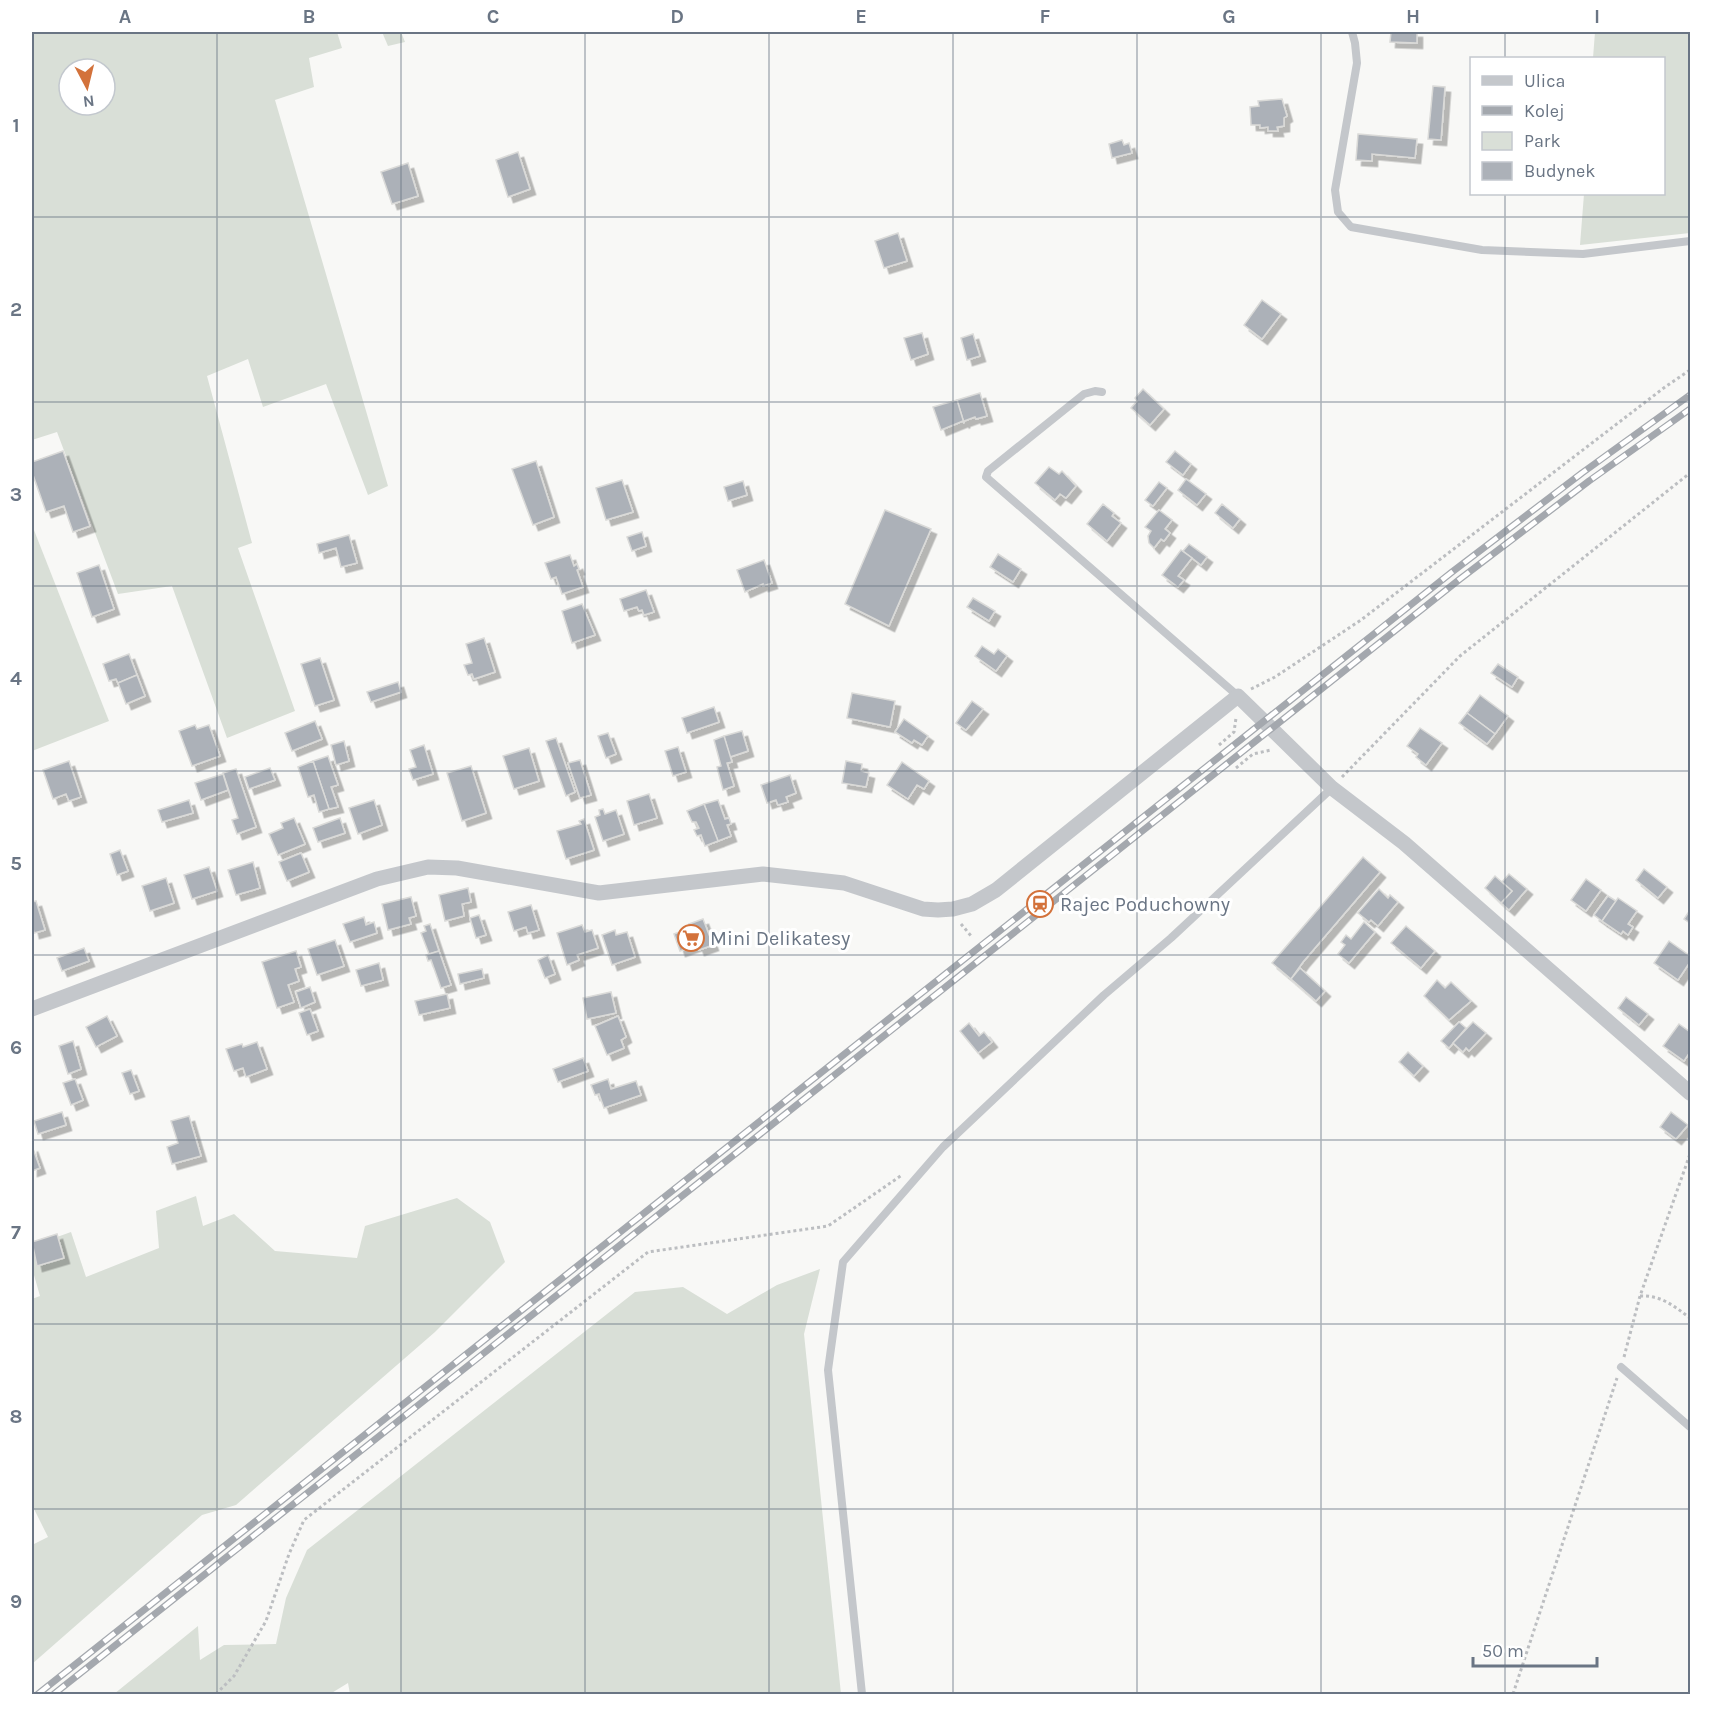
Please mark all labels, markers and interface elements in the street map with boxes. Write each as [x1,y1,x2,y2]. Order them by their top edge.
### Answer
text: A [119,5,132,28]
text: B [303,5,315,28]
text: C [487,5,499,28]
text: D [670,5,684,28]
text: E [855,5,867,28]
text: F [1040,5,1051,28]
text: G [1222,5,1236,28]
text: H [1406,5,1420,28]
text: I [1594,5,1600,28]
north arrow [57,57,117,117]
legend [1470,57,1665,195]
text: Ulica [1524,70,1565,92]
text: N [82,91,96,112]
text: Kolej [1524,100,1565,122]
text: 1 [12,114,20,137]
text: Park [1524,130,1561,152]
text: Budynek [1524,160,1595,182]
text: 2 [10,298,22,321]
text: 3 [10,483,22,506]
text: 4 [10,667,22,690]
text: 5 [10,852,22,875]
station icon: Rajec Poduchowny [1025,889,1055,919]
place label: Rajec Poduchowny [1060,893,1230,916]
supermarket icon: Mini Delikatesy [676,923,706,953]
place label: Mini Delikatesy [710,927,850,950]
text: 6 [10,1036,22,1059]
text: 7 [11,1221,21,1244]
text: 8 [10,1405,22,1428]
text: 9 [10,1590,22,1613]
scale bar [1473,1630,1598,1668]
text: 50 m [1482,1640,1524,1662]

